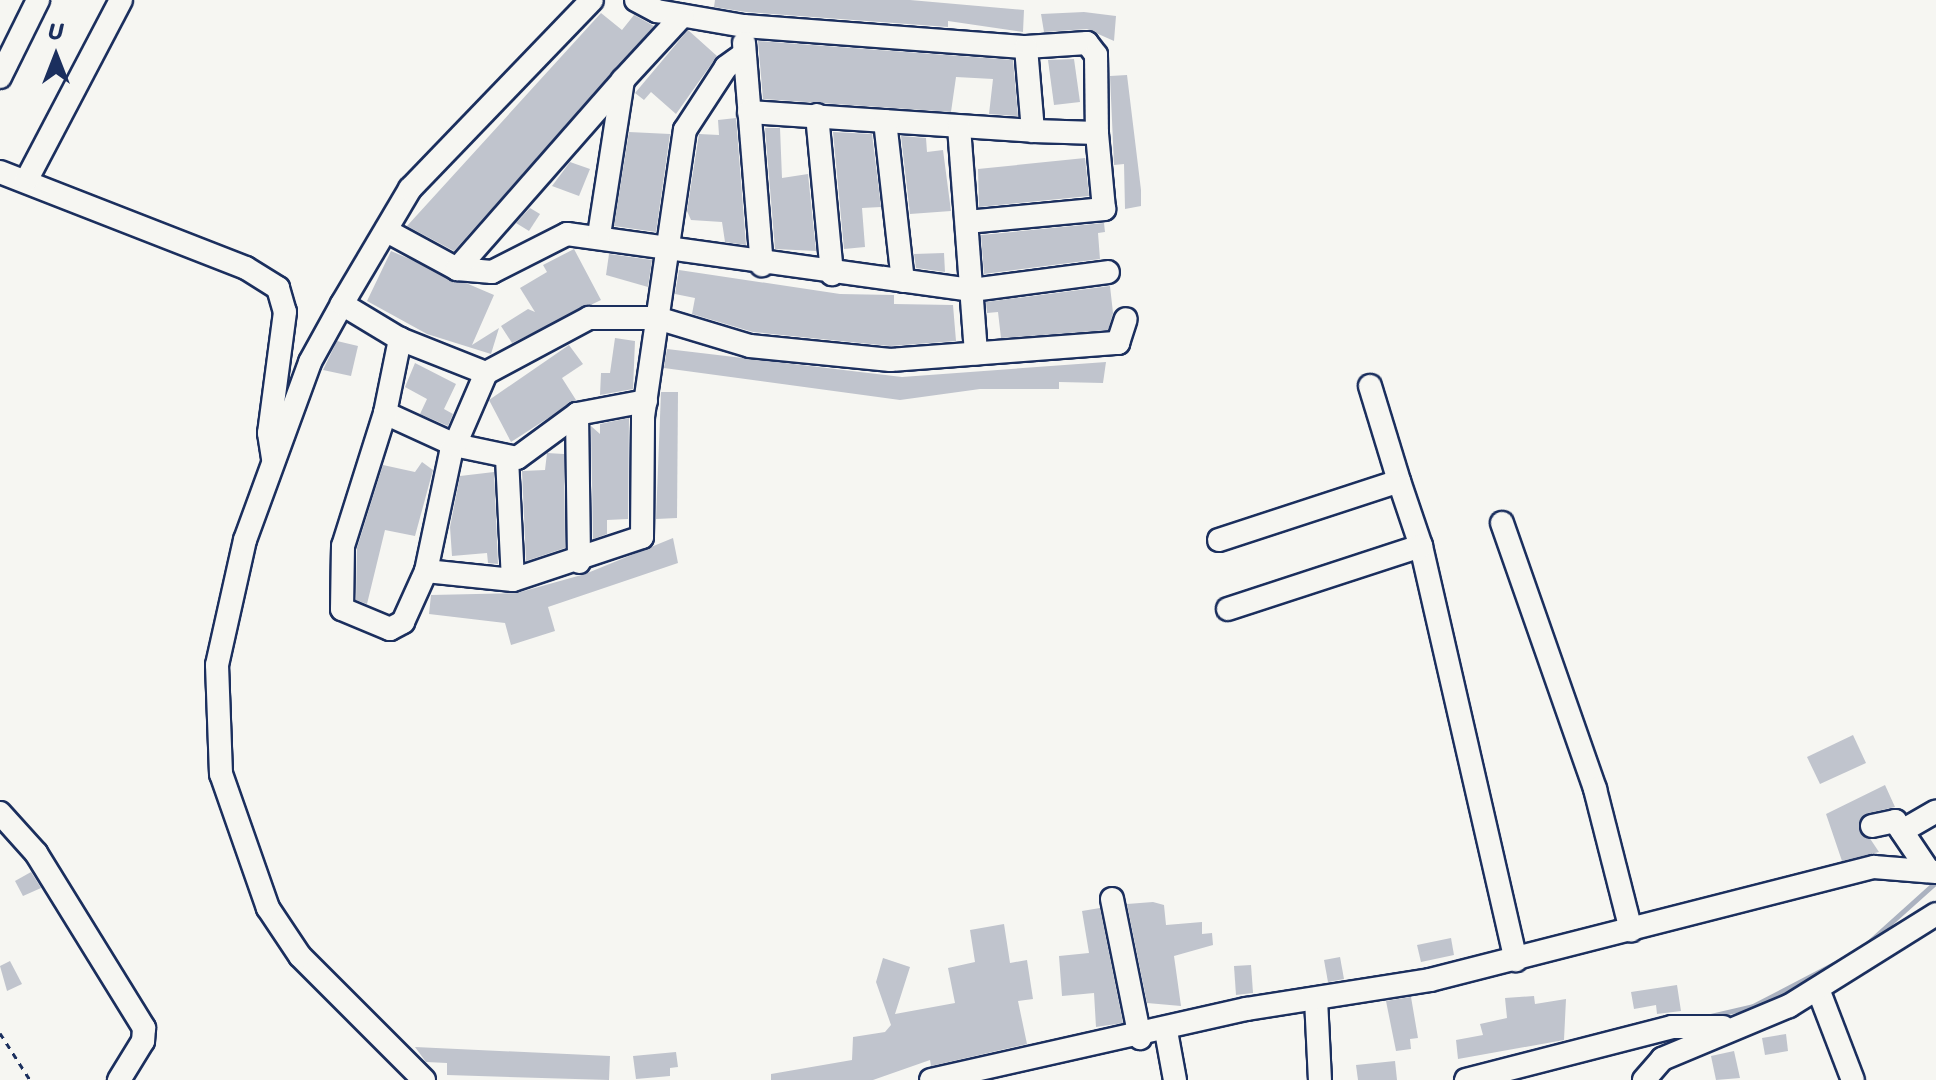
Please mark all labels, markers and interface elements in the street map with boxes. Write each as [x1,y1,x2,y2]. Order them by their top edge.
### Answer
text: U [49,12,63,51]
north arrow [16,16,96,96]

